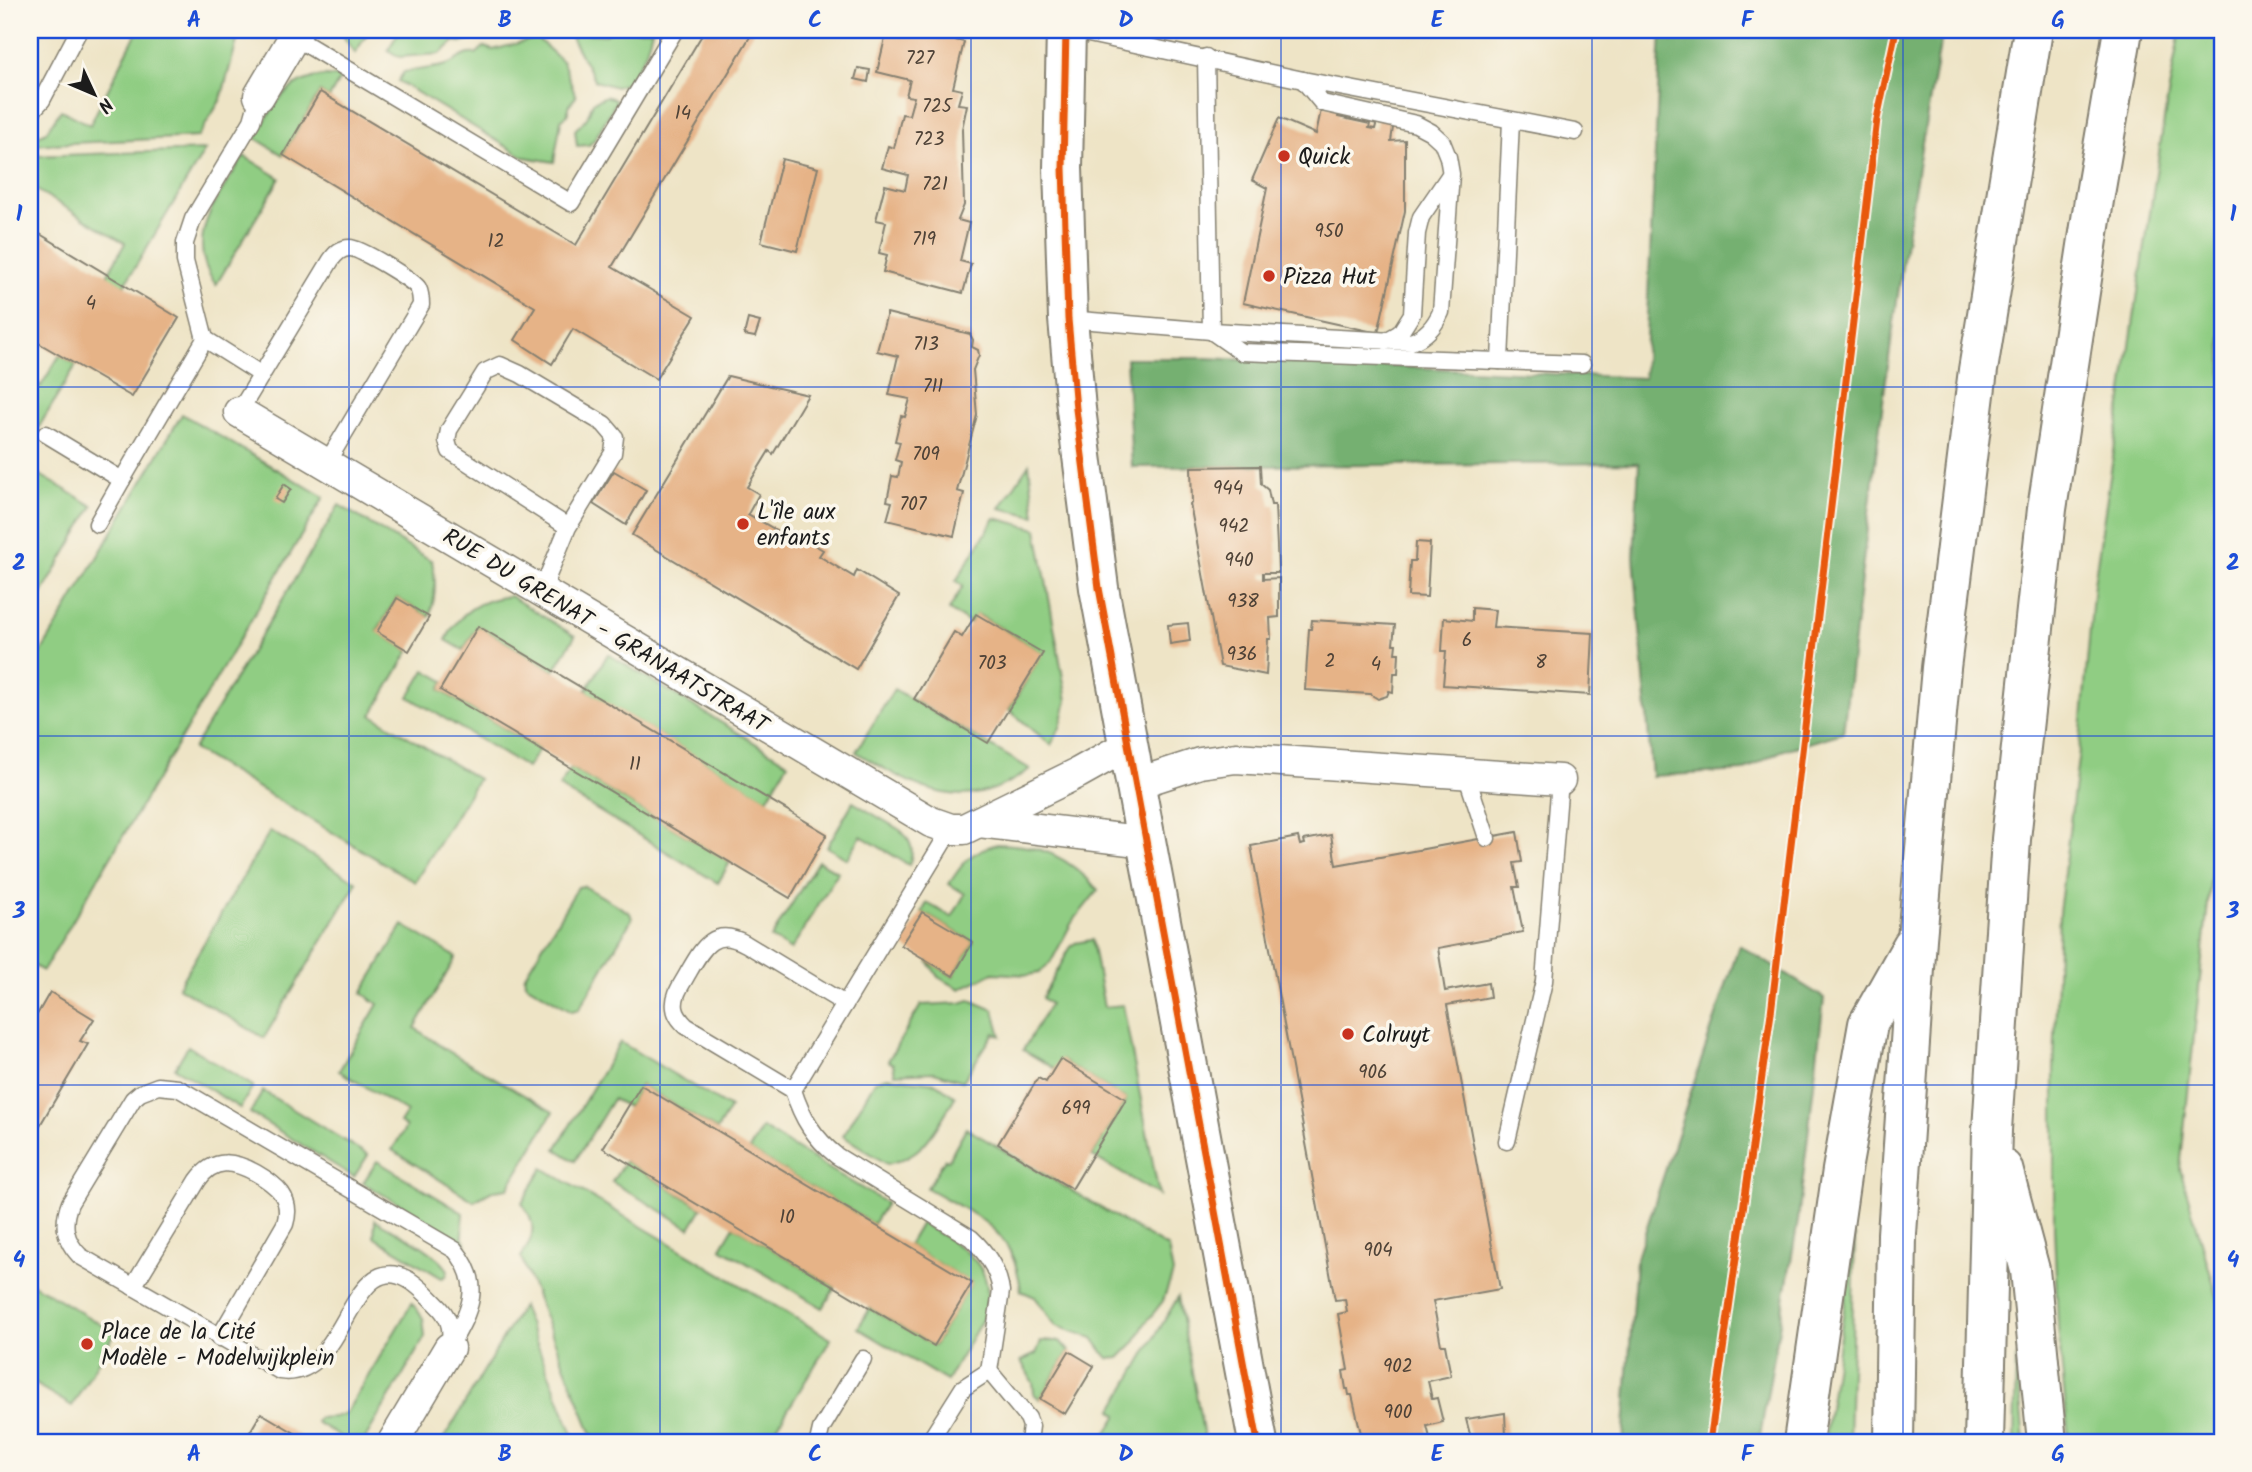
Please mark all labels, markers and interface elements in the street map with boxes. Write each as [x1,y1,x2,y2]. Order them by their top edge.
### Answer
text: A [187,3,201,39]
text: B [498,3,512,39]
text: C [808,3,822,39]
text: D [1118,3,1134,39]
text: E [1431,3,1445,39]
text: F [1741,3,1755,39]
text: G [2051,3,2065,39]
house number: 727 [906,44,936,74]
north arrow [60,60,130,130]
text: N [90,90,120,119]
house number: 725 [922,92,954,122]
house number: 14 [675,99,691,129]
house number: 723 [914,125,944,155]
place label: Quick [1298,140,1351,176]
marker: Quick [1276,148,1292,164]
house number: 721 [922,170,948,200]
text: 1 [16,197,23,233]
text: 1 [2230,197,2237,233]
house number: 950 [1315,217,1343,247]
house number: 719 [912,225,936,255]
house number: 12 [487,227,505,257]
place label: Pizza Hut [1283,260,1378,296]
marker: Pizza Hut [1261,268,1277,284]
house number: 4 [86,289,96,319]
house number: 713 [913,330,939,360]
house number: 711 [923,372,943,402]
house number: 709 [912,440,940,470]
house number: 944 [1213,474,1243,504]
house number: 707 [899,490,928,520]
place label: L'île aux enfants [757,495,836,557]
house number: 942 [1219,512,1249,542]
marker: L'île aux enfants [735,516,751,532]
street label: RUE DU GRENAT - GRANAATSTRAAT [435,520,776,745]
text: 2 [12,546,26,582]
house number: 940 [1224,546,1254,576]
text: 2 [2226,546,2240,582]
house number: 938 [1227,587,1259,617]
house number: 6 [1462,626,1472,656]
house number: 936 [1227,640,1257,670]
house number: 2 [1324,647,1336,677]
house number: 8 [1535,648,1547,678]
house number: 703 [977,649,1007,679]
house number: 4 [1371,650,1381,680]
house number: 11 [629,750,641,780]
text: 3 [12,894,26,930]
text: 3 [2226,894,2240,930]
place label: Colruyt [1362,1018,1431,1054]
marker: Colruyt [1340,1026,1356,1042]
house number: 906 [1358,1058,1388,1088]
house number: 699 [1061,1094,1091,1124]
house number: 10 [779,1203,795,1233]
house number: 904 [1363,1236,1393,1266]
text: 4 [13,1243,26,1279]
text: 4 [2227,1243,2240,1279]
place label: Place de la Cité Modèle - Modelwijkplein [101,1315,334,1377]
marker: Place de la Cité Modèle - Modelwijkplein [79,1336,95,1352]
house number: 902 [1383,1352,1413,1382]
house number: 900 [1384,1398,1412,1428]
text: A [187,1437,201,1472]
text: B [498,1437,512,1472]
text: C [808,1437,822,1472]
text: D [1118,1437,1134,1472]
text: E [1431,1437,1445,1472]
text: F [1741,1437,1755,1472]
text: G [2051,1437,2065,1472]

